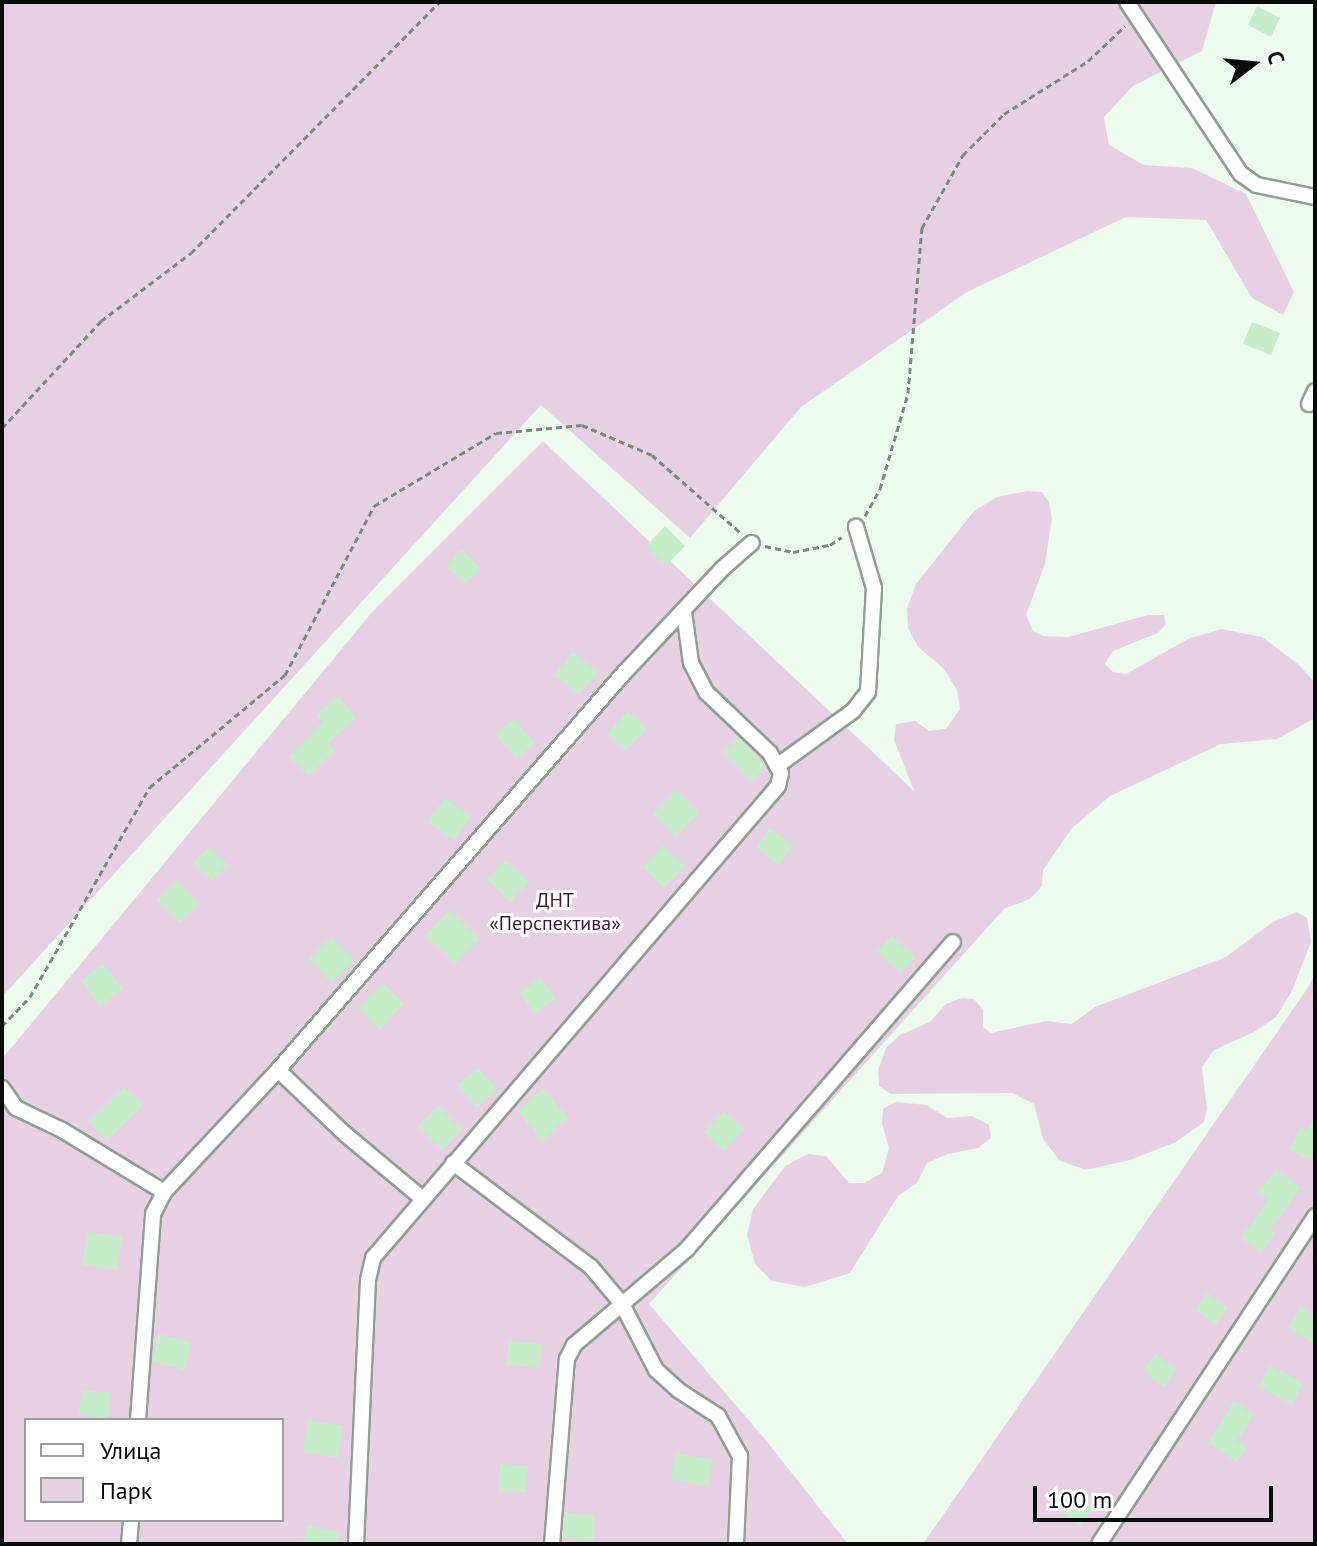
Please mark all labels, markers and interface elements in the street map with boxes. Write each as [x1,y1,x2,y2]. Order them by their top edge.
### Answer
north arrow [1213,24,1293,104]
text: С [1261,48,1291,67]
park label: ДНТ «Перспектива» [489,888,621,935]
legend [24,1418,284,1522]
text: Улица [100,1435,161,1466]
scale bar [1037,1470,1277,1520]
text: Парк [100,1475,152,1506]
text: 100 m [1047,1484,1112,1515]

